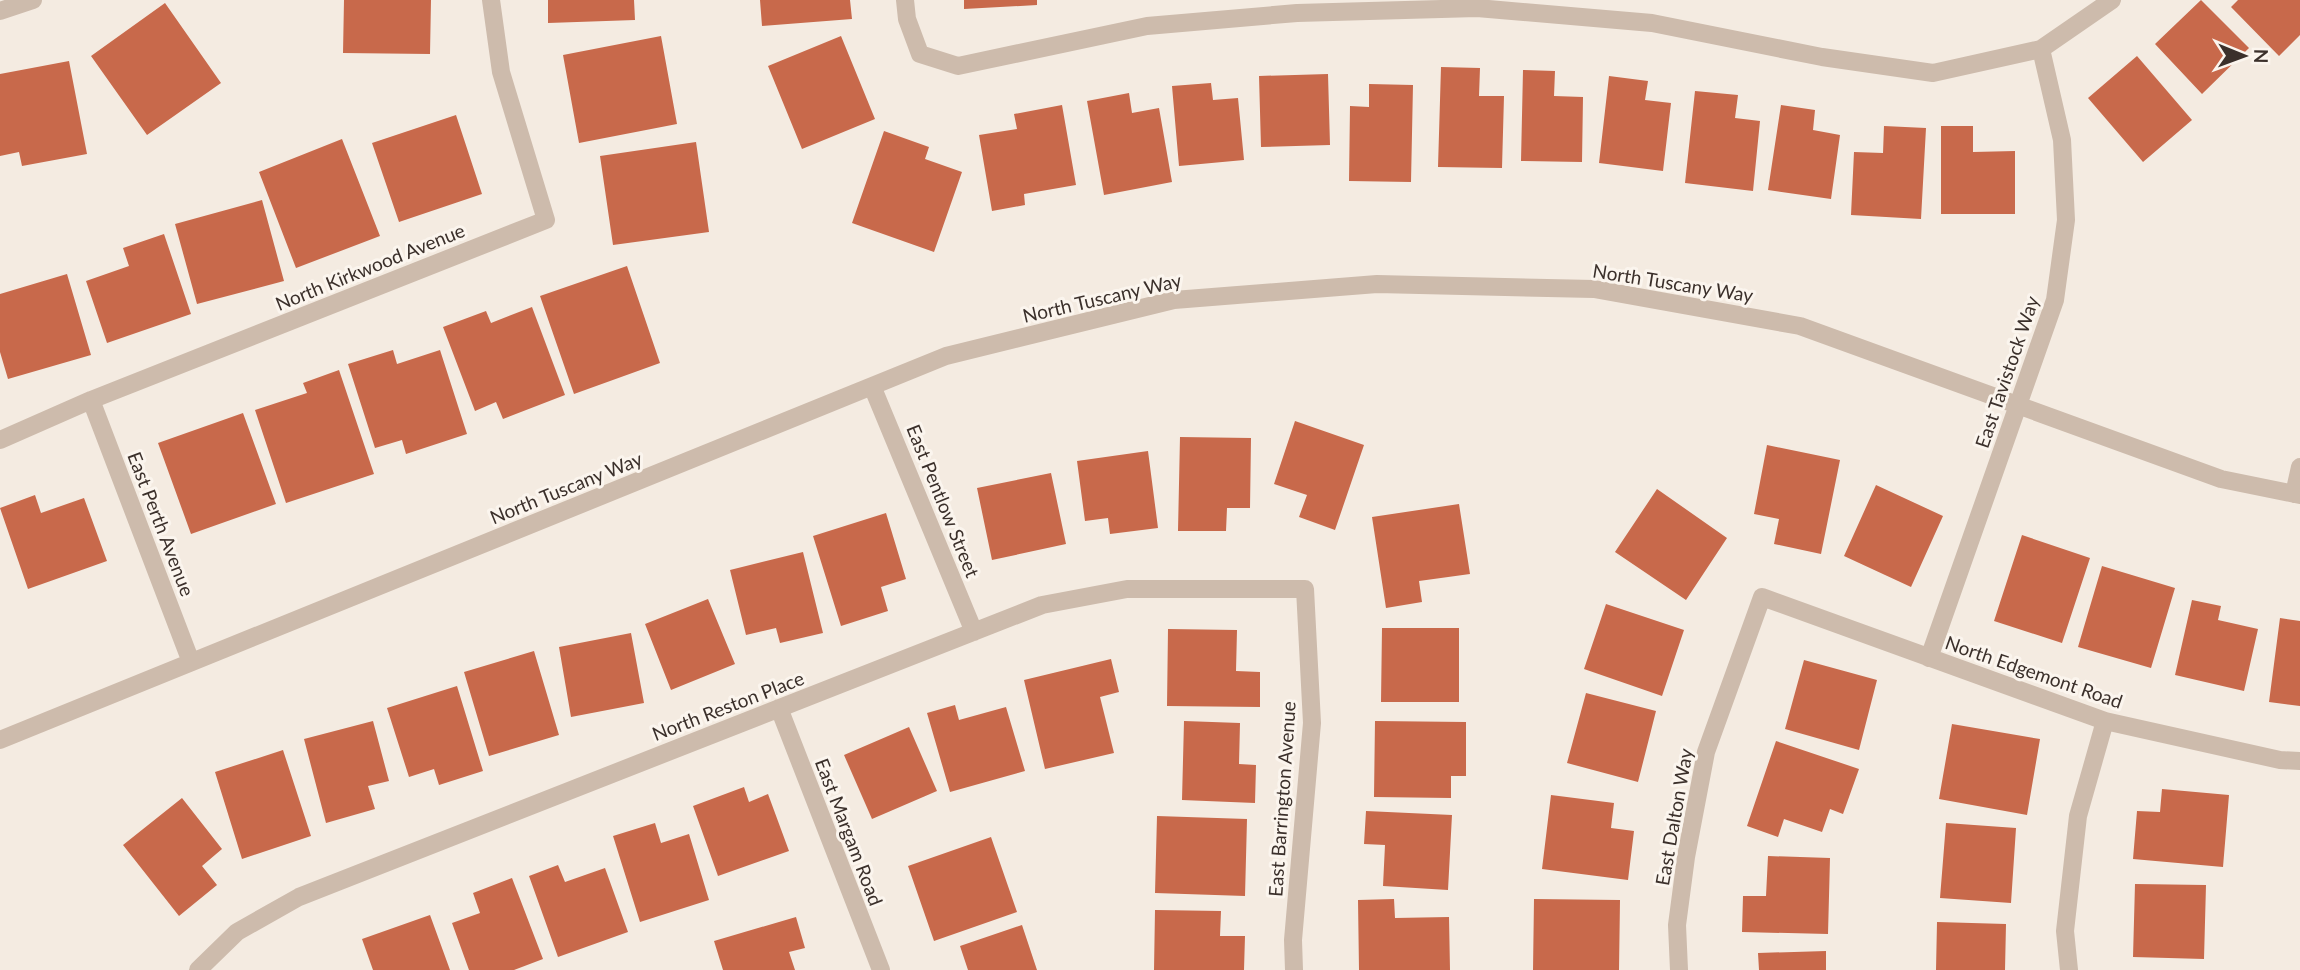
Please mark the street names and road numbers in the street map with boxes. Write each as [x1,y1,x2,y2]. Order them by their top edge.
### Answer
street label: North Kirkwood Avenue [272,218,468,315]
street label: North Tuscany Way [1591,258,1755,307]
street label: North Tuscany Way [1020,268,1184,327]
street label: East Tavistock Way [1970,293,2043,451]
street label: East Pentlow Street [902,421,985,581]
street label: North Tuscany Way [486,446,645,529]
street label: East Perth Avenue [123,448,200,599]
street label: North Edgemont Road [1943,630,2126,713]
street label: North Reston Place [649,666,807,745]
street label: East Barrington Avenue [1263,700,1300,897]
street label: East Dalton Way [1650,746,1697,887]
street label: East Margam Road [811,755,888,909]

